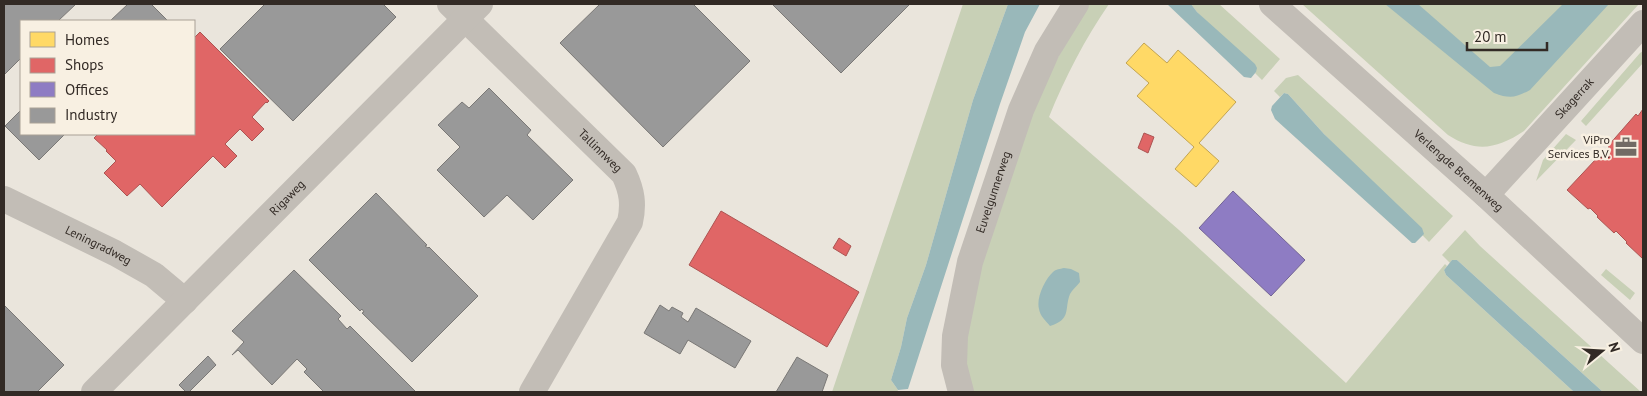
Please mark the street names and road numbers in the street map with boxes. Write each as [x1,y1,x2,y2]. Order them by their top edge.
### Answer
street label: Skagerrak [1551,74,1597,122]
street label: Verlengde Bremenweg [1410,125,1507,214]
street label: Tallinnweg [575,126,626,175]
street label: Euvelgunnerweg [972,149,1014,235]
street label: Rigaweg [266,177,308,218]
street label: Leningradweg [63,222,134,268]

